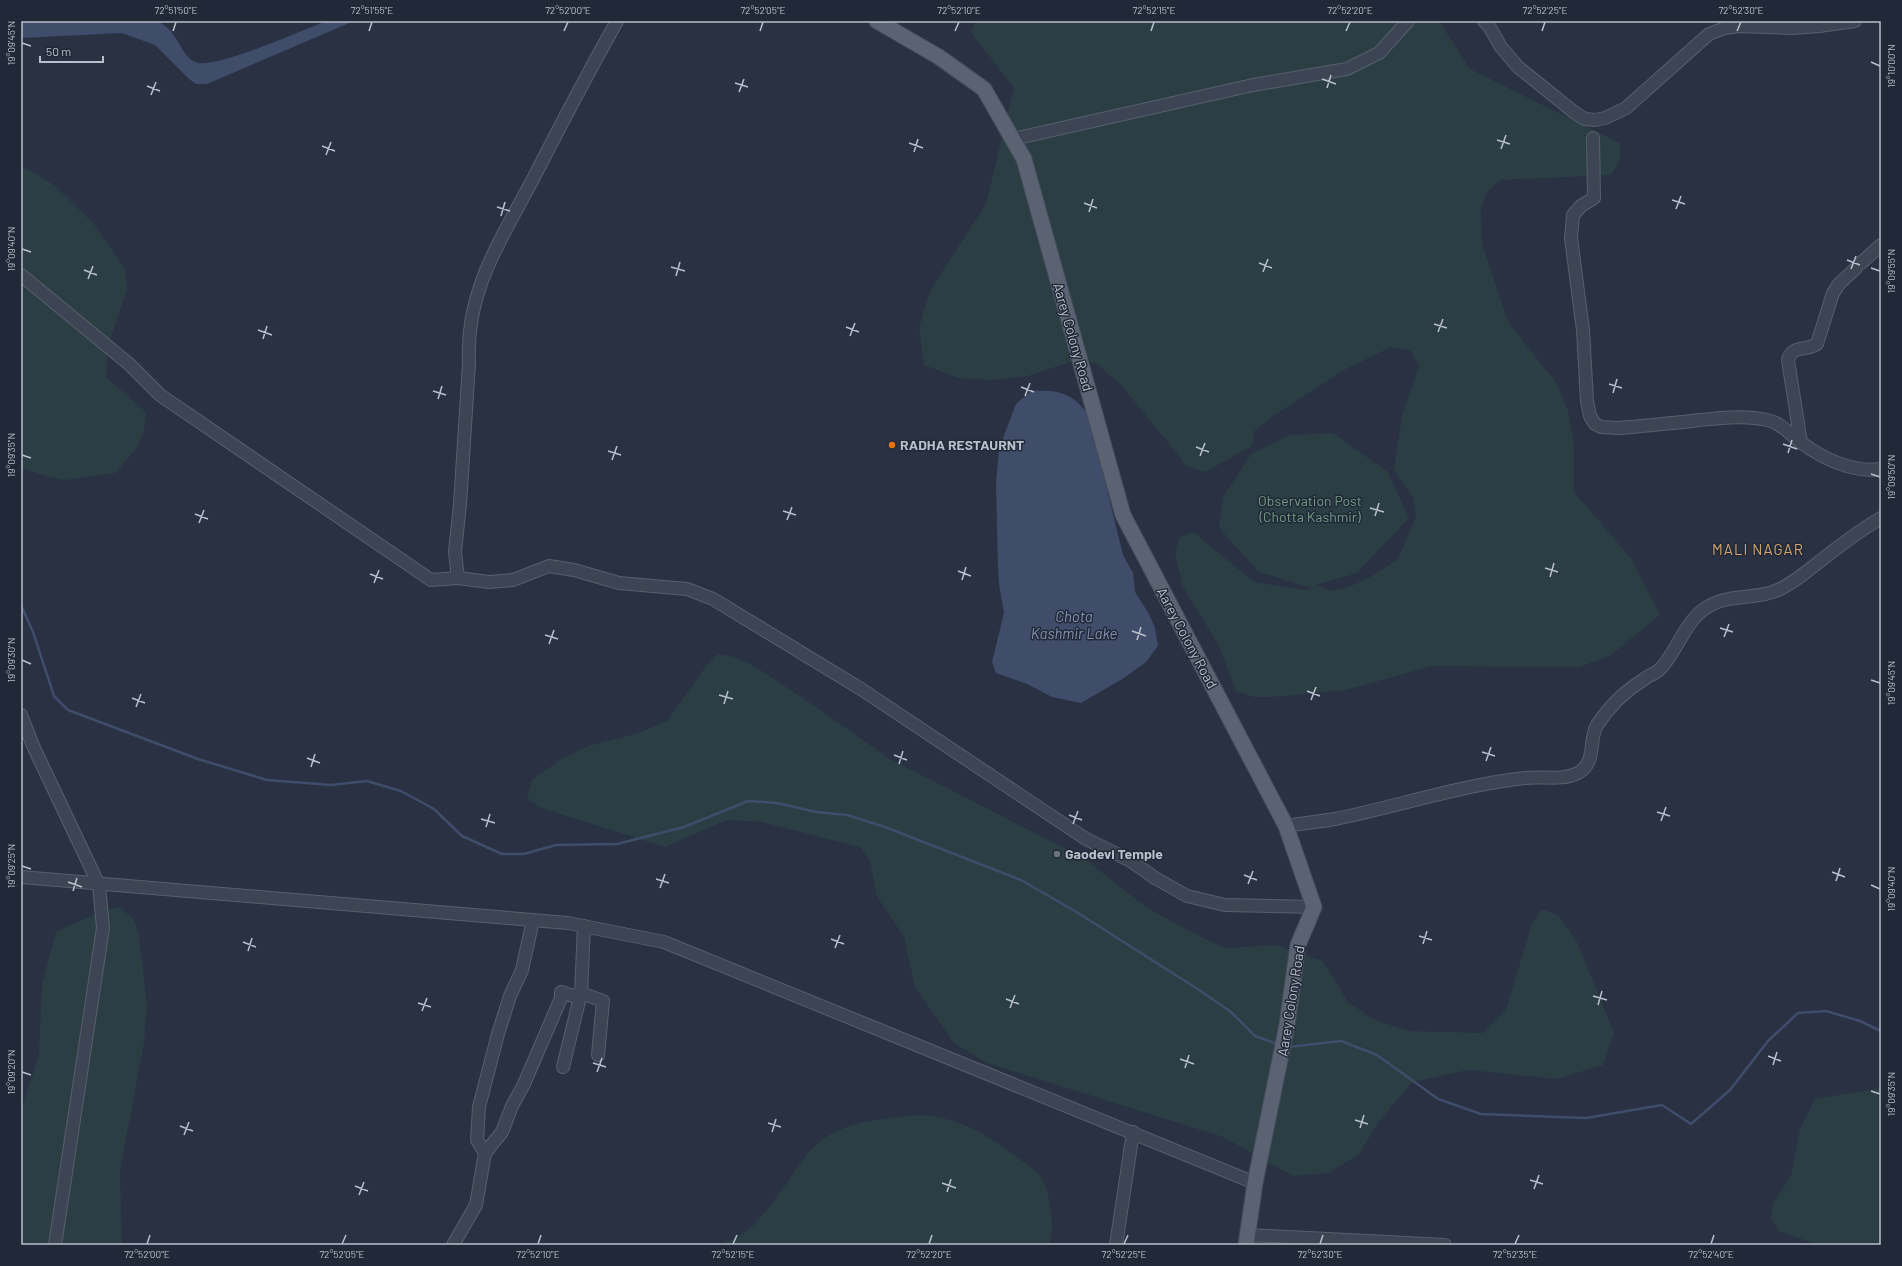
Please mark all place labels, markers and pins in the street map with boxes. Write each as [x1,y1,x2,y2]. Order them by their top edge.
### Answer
place label: RADHA RESTAURNT [900,436,1024,453]
marker: RADHA RESTAURNT [887,440,897,450]
place label: Gaodevi Temple [1065,845,1163,862]
marker: Gaodevi Temple [1052,849,1062,859]

